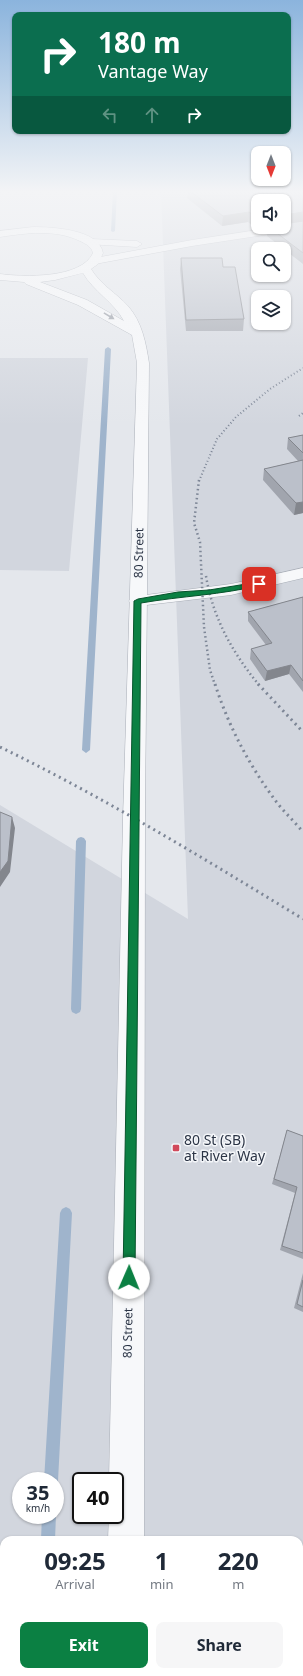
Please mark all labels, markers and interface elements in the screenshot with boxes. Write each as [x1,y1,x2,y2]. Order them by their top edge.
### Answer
text: 180 m [98,23,181,61]
icon: right [32,28,84,80]
text: Vantage Way [98,59,208,83]
icon: left [99,104,121,126]
icon: ahead [141,104,163,126]
icon: right [183,104,205,126]
north arrow [251,146,291,186]
map controls [251,146,291,330]
button: sound [251,194,291,234]
button: search [251,242,291,282]
button: layers [251,290,291,330]
one-way arrow [103,312,115,319]
street label: 80 Street [130,527,147,578]
pin [242,567,276,601]
icon: arrive [248,573,270,595]
place label: 80 St (SB) at River Way [184,1130,266,1165]
marker: 80 St (SB) at River Way [171,1143,181,1153]
position arrow [108,1257,150,1299]
street label: 80 Street [119,1307,136,1358]
speed limit sign: 40 [72,1472,124,1524]
text: 35 [27,1479,49,1506]
text: km/h [26,1501,50,1515]
text: 09:25 [44,1544,106,1577]
text: 1 [155,1544,169,1577]
text: 220 [218,1544,259,1577]
text: Arrival [55,1575,95,1593]
text: min [150,1575,173,1593]
text: m [232,1575,244,1593]
button: Exit [20,1622,148,1668]
button: Share [156,1622,283,1668]

